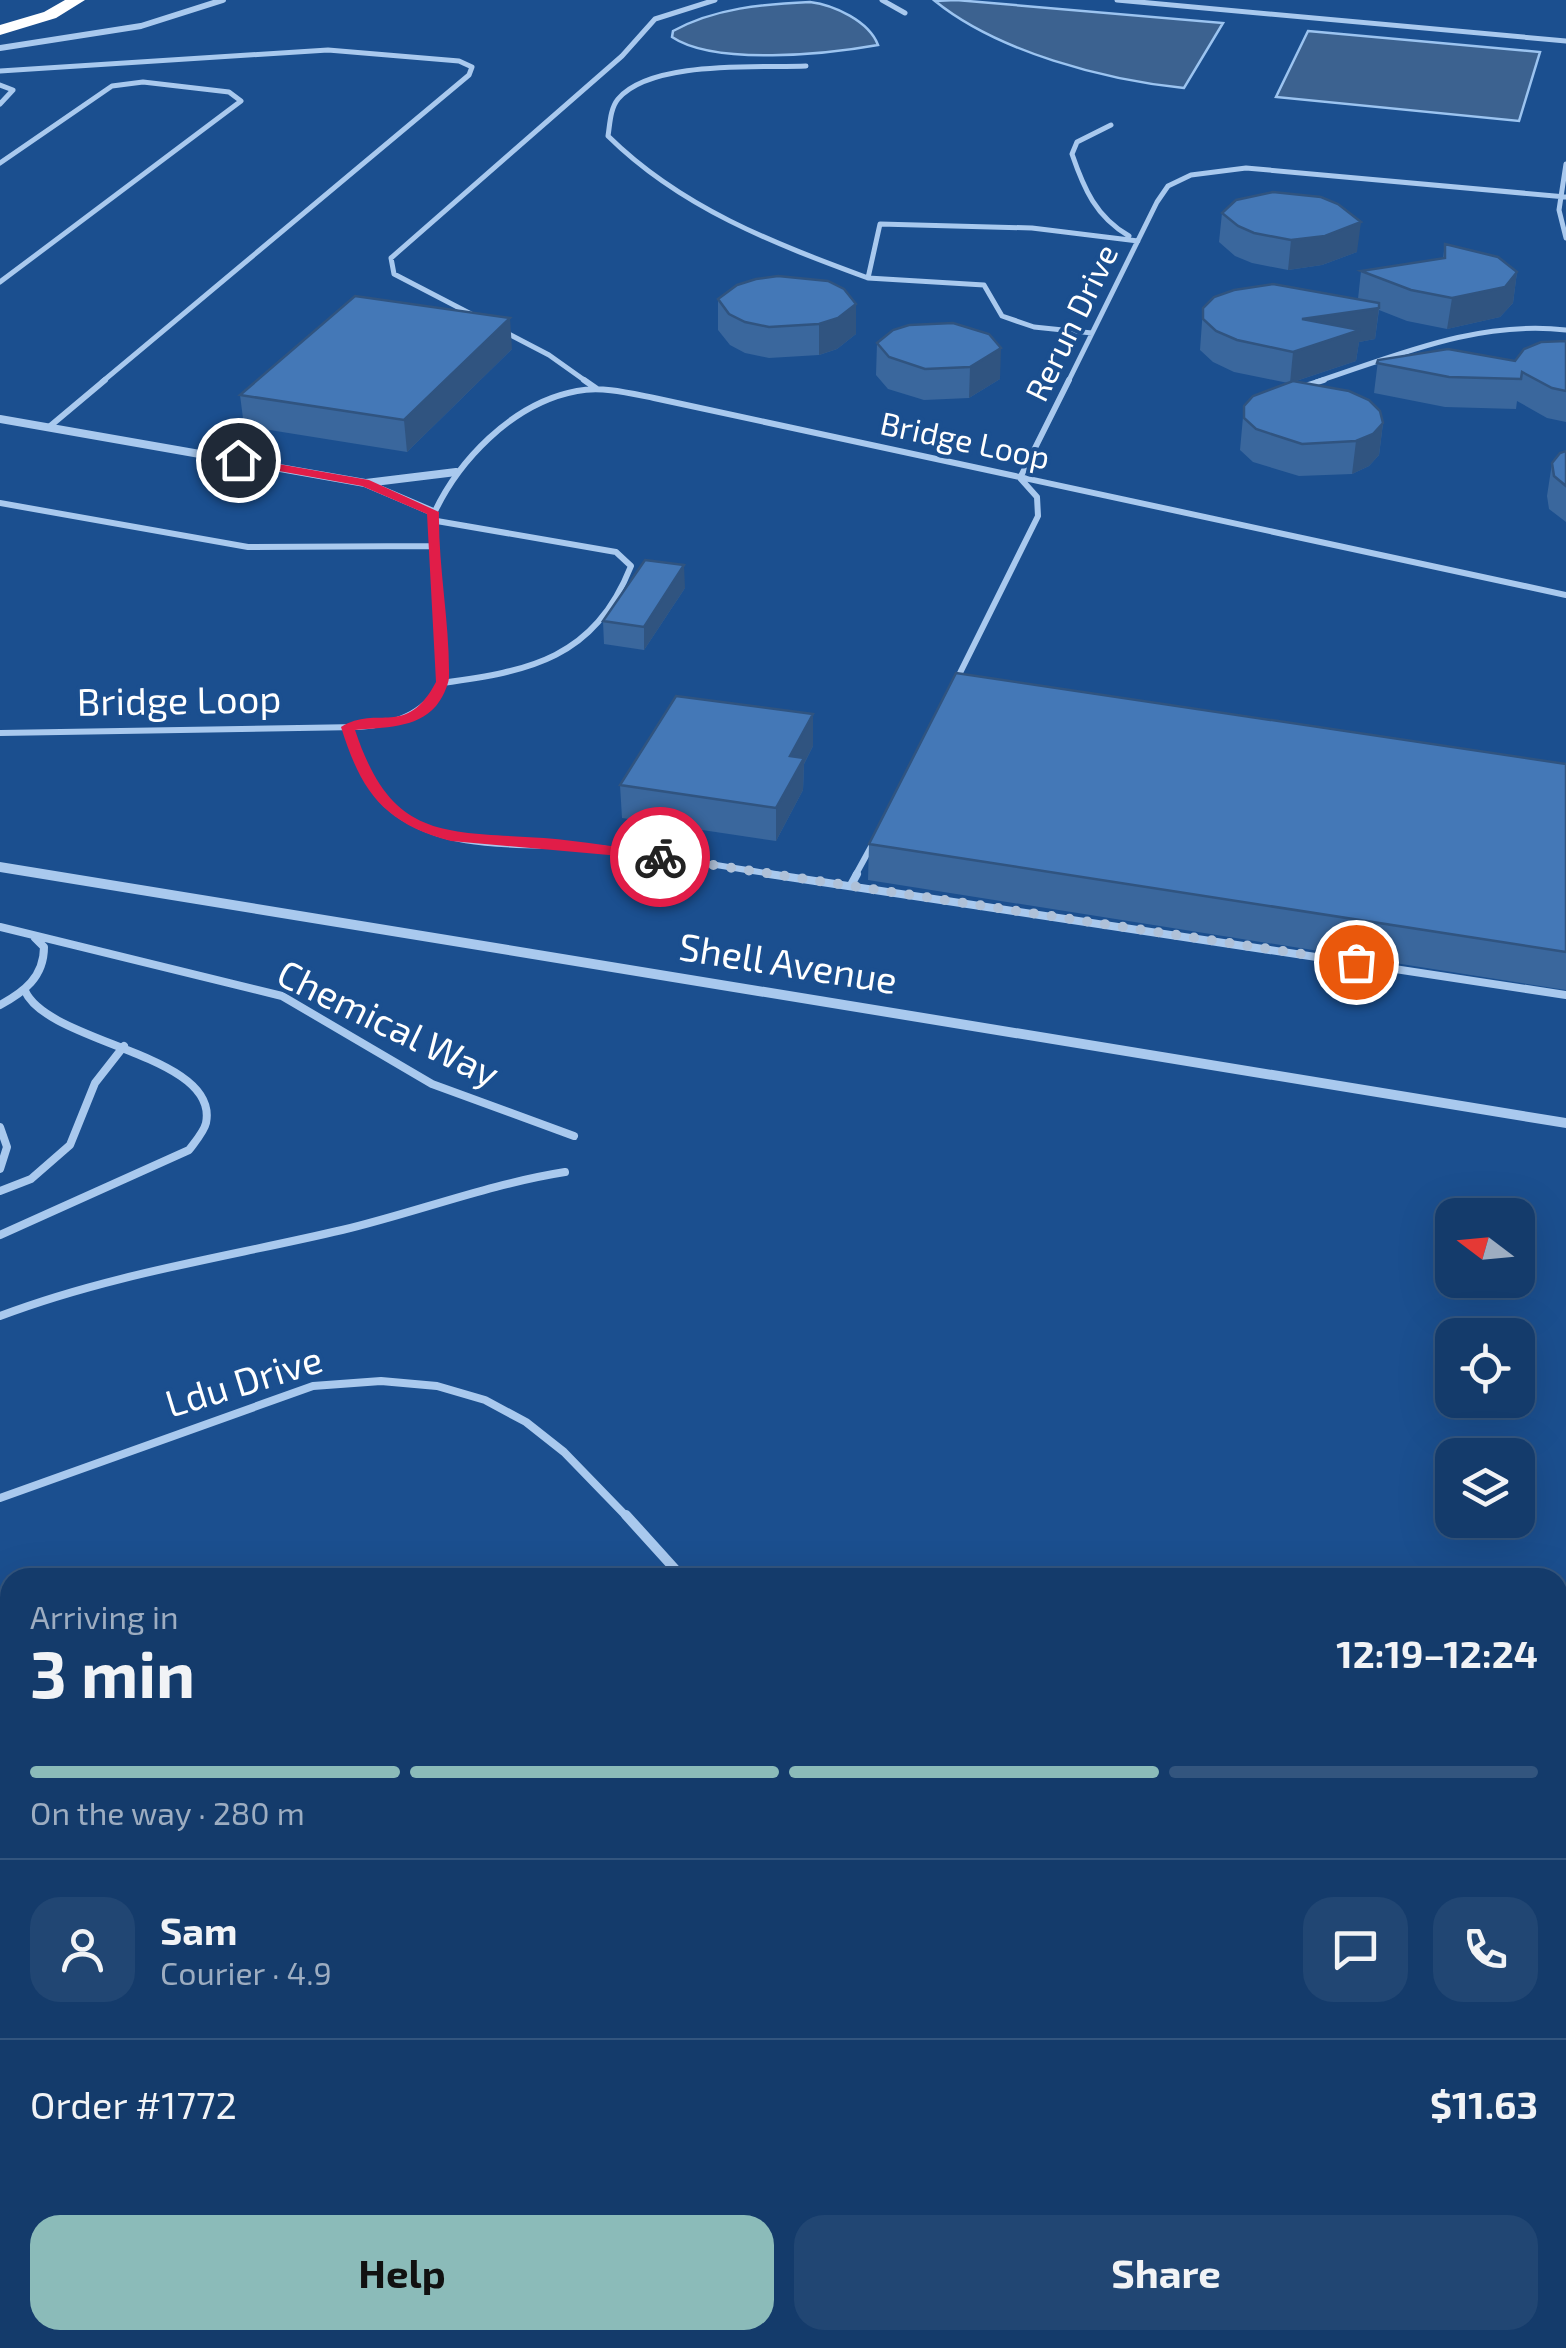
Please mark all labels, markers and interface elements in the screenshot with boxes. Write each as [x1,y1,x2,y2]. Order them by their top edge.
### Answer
street label: Rerun Drive [1016,238,1124,407]
street label: Bridge Loop [877,403,1054,476]
pin [196,418,281,503]
icon: home [211,433,266,488]
street label: Bridge Loop [76,674,282,724]
courier [610,807,710,907]
icon: bike [633,830,688,885]
pin [1314,920,1399,1005]
street label: Shell Avenue [676,922,901,1002]
icon: bag [1329,935,1384,990]
street label: Chemical Way [270,949,507,1096]
north arrow [1435,1198,1535,1298]
map controls [1435,1198,1535,1538]
button: locate [1435,1318,1535,1418]
street label: Ldu Drive [159,1334,327,1426]
button: layers [1435,1438,1535,1538]
text: Arriving in [30,1597,179,1635]
text: 12:19–12:24 [1336,1630,1538,1676]
text: 3 min [30,1633,195,1711]
text: On the way · 280 m [30,1793,305,1831]
button: person [30,1897,135,2002]
button: chat [1303,1897,1408,2002]
button: phone [1433,1897,1538,2002]
text: Sam [160,1907,237,1953]
text: Courier · 4.9 [160,1953,332,1991]
text: Order #1772 [30,2081,237,2127]
text: $11.63 [1430,2081,1538,2127]
button: Help [30,2215,774,2330]
button: Share [794,2215,1538,2330]

